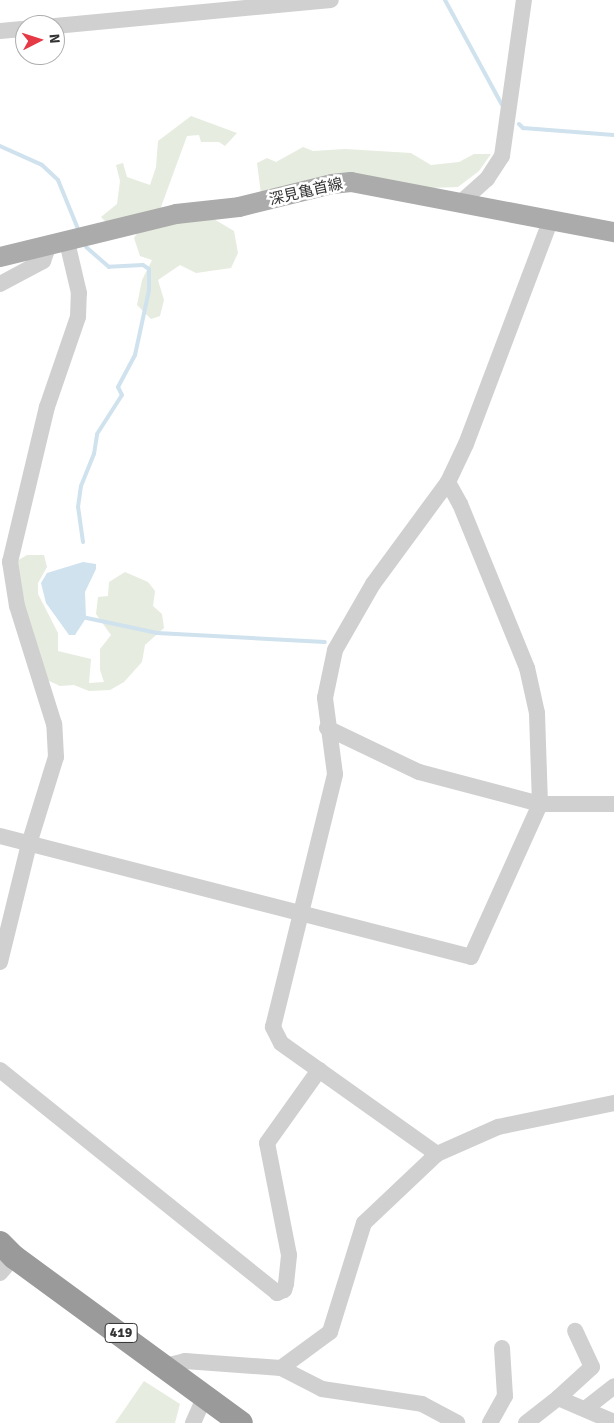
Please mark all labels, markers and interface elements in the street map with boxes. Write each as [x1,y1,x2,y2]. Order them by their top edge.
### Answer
north arrow [15,15,65,65]
text: N [46,33,63,44]
street label: 深見亀首線 [267,175,345,209]
road number: 419 [104,1322,138,1345]

